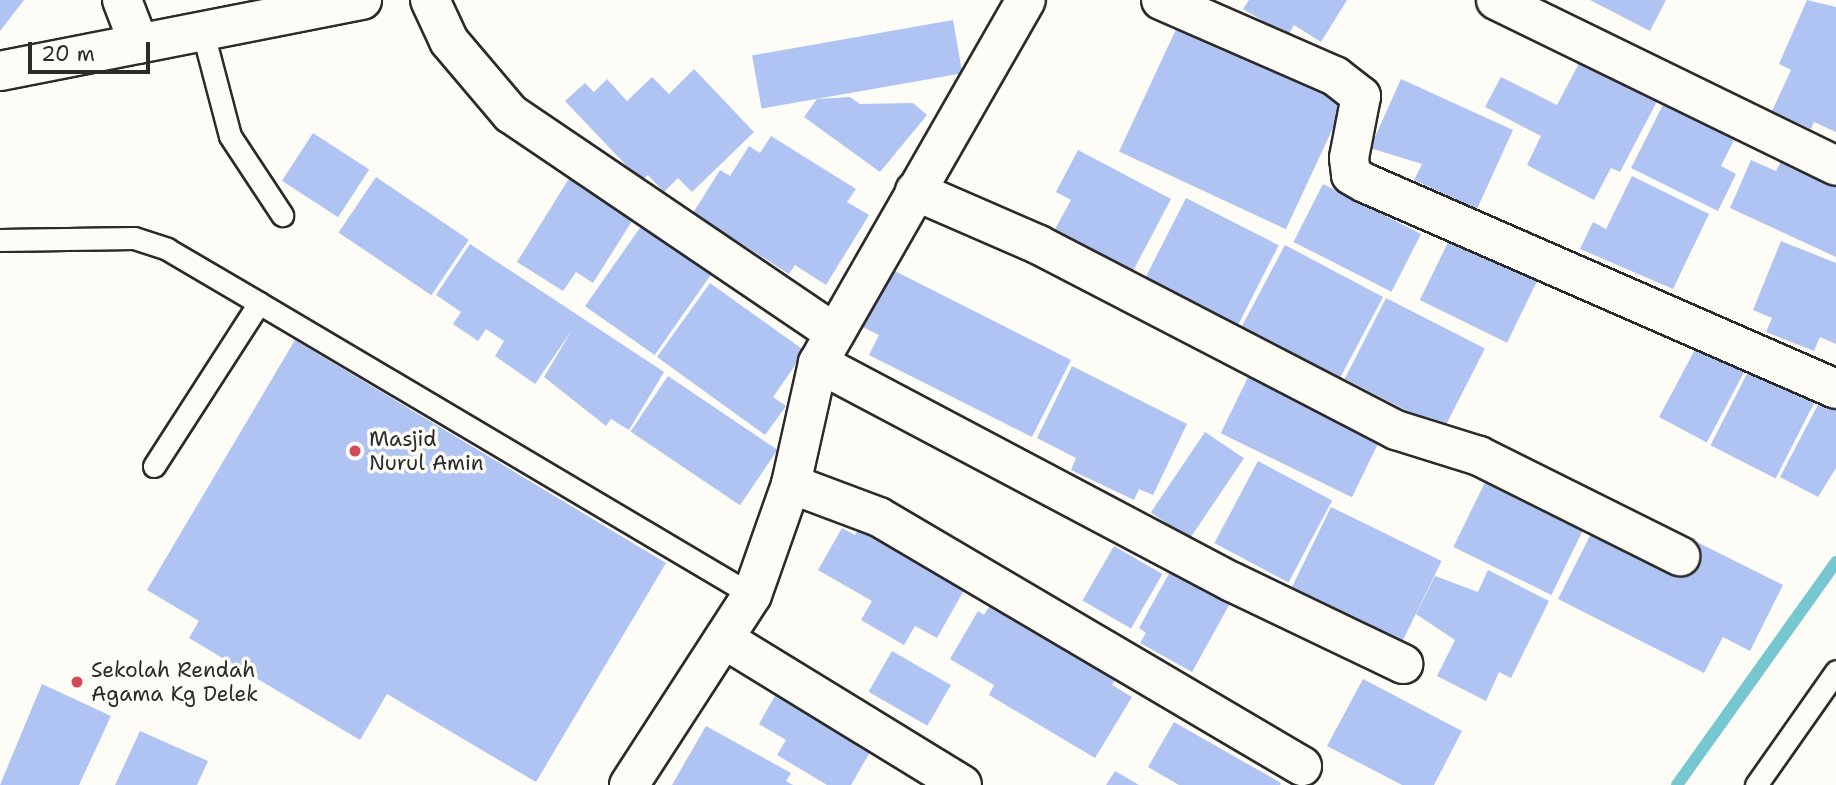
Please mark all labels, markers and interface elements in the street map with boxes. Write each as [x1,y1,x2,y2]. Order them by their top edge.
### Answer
scale bar [32,28,154,72]
text: 20 m [41,40,95,68]
place label: Masjid Nurul Amin [369,426,484,476]
marker: Masjid Nurul Amin [347,443,363,459]
place label: Sekolah Rendah Agama Kg Delek [91,657,258,707]
marker: Sekolah Rendah Agama Kg Delek [69,674,85,690]

